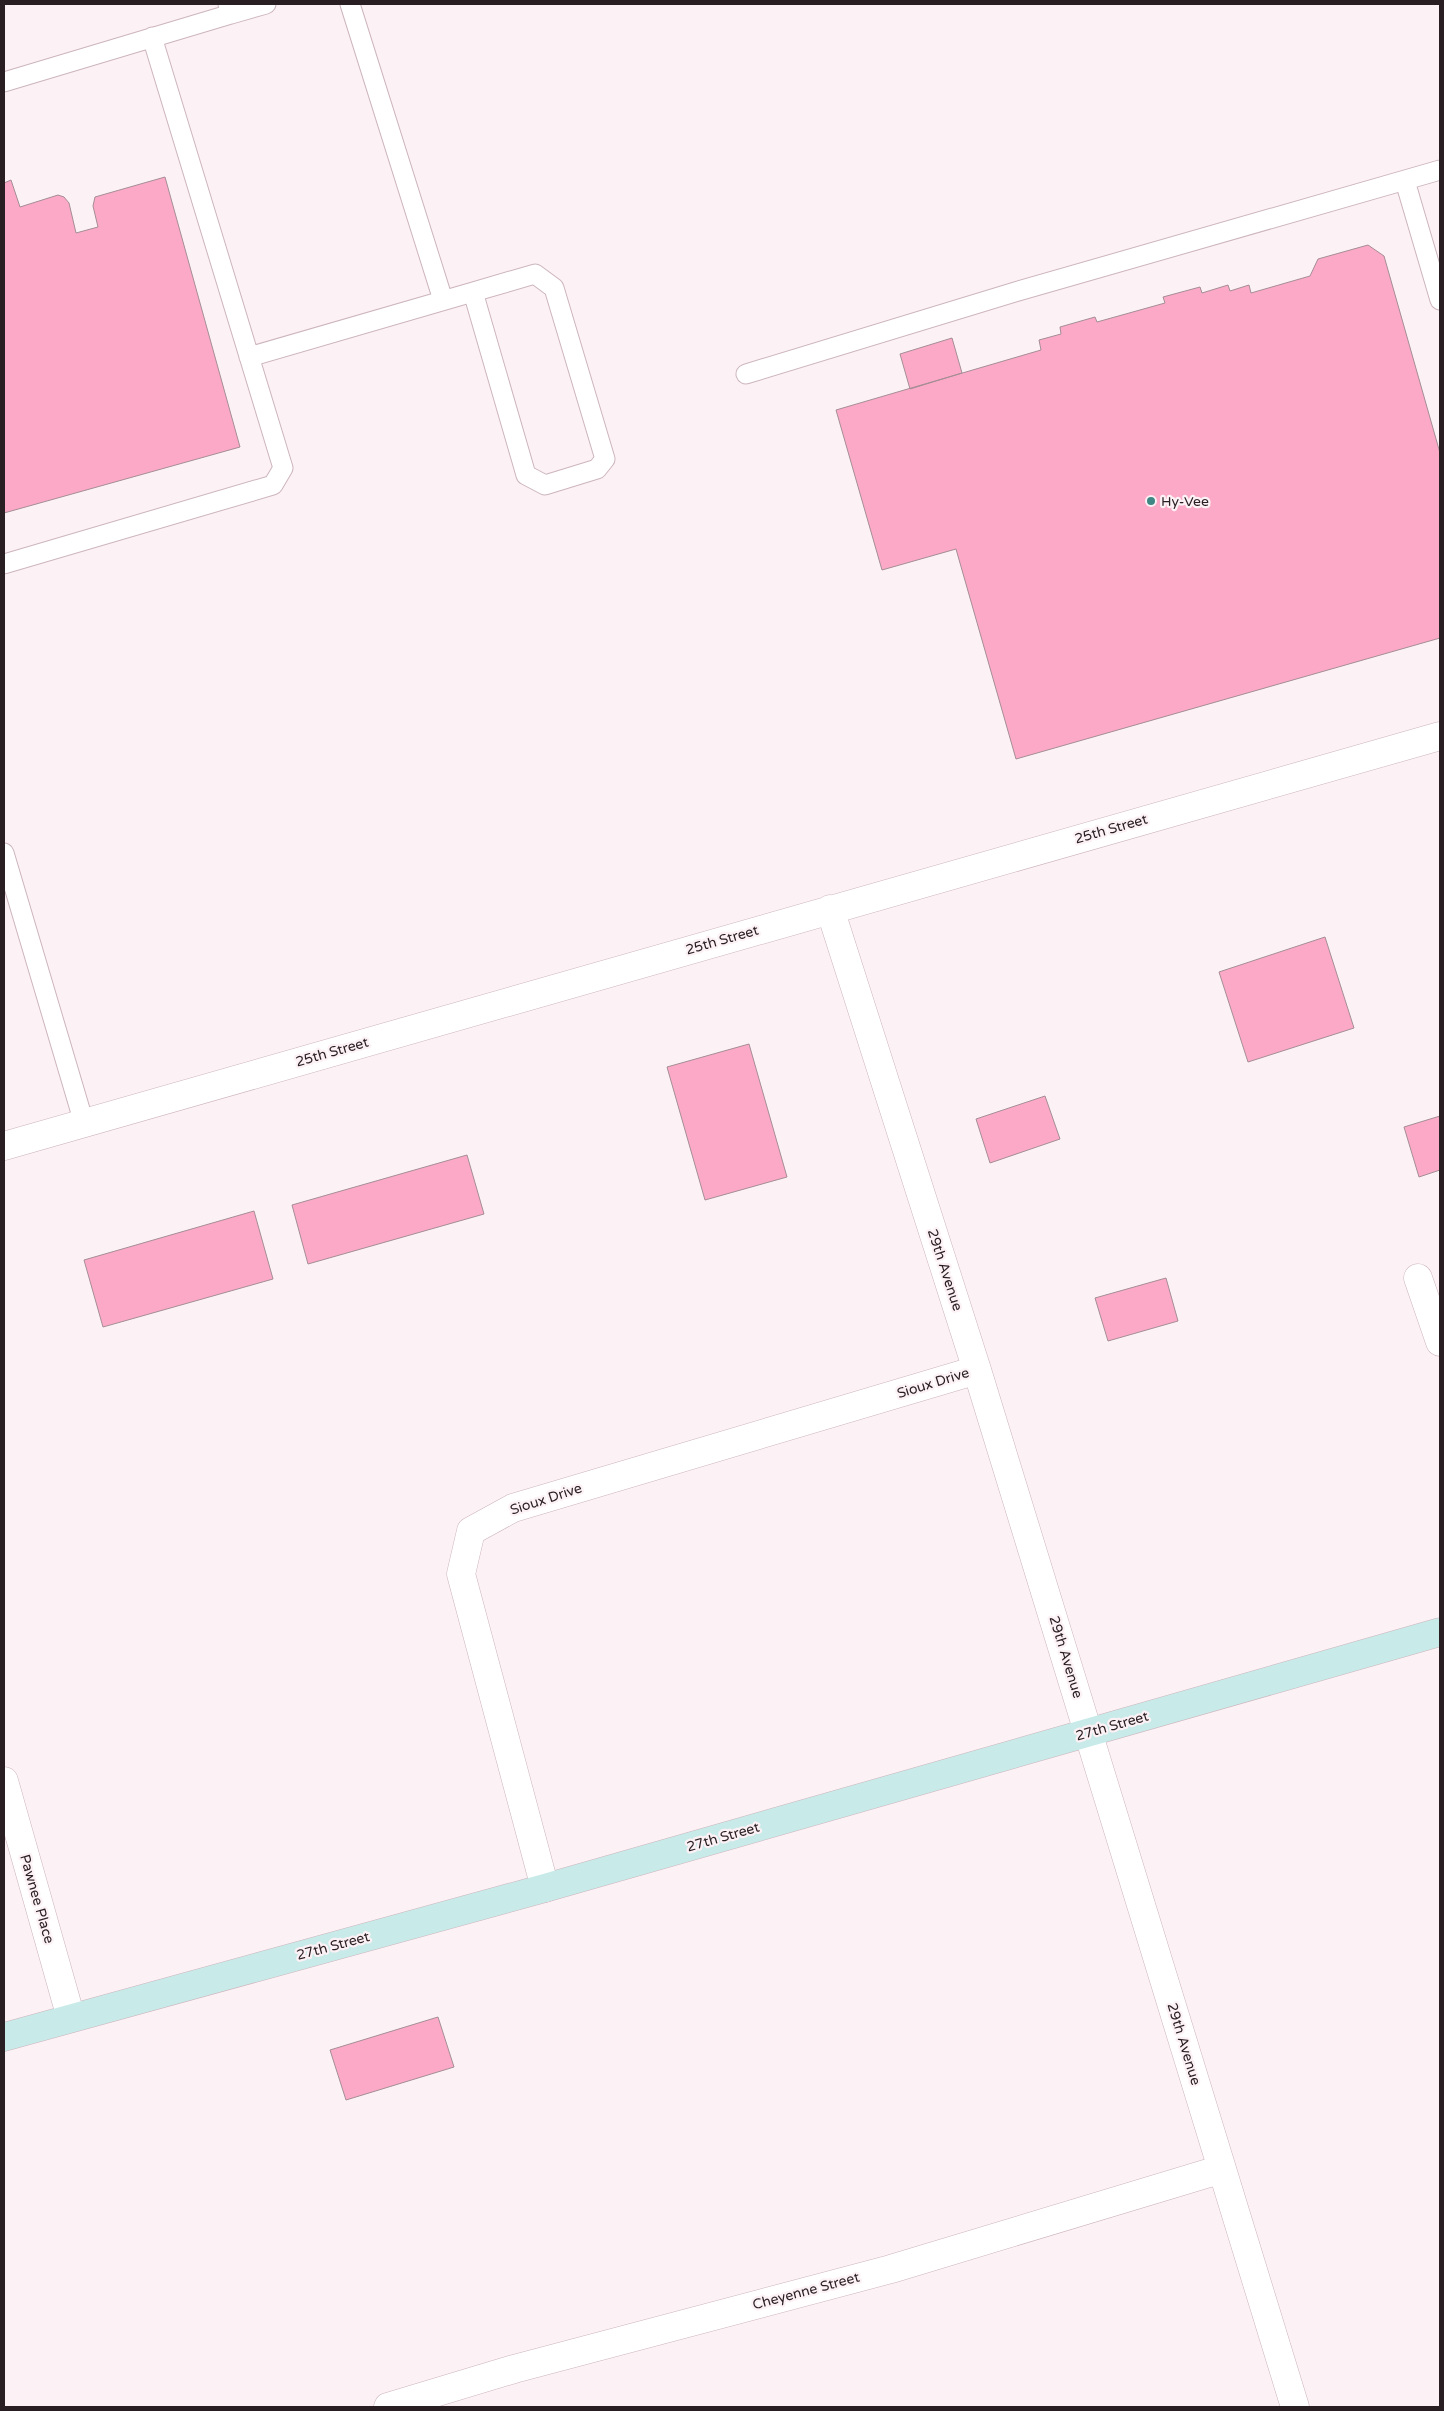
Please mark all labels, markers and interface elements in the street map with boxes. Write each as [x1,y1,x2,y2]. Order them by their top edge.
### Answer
place label: Hy-Vee [1161,493,1209,510]
marker: Hy-Vee [1145,495,1157,507]
street label: 25th Street [1073,810,1150,848]
street label: 25th Street [684,921,761,959]
street label: 25th Street [294,1033,371,1071]
street label: 29th Avenue [924,1227,966,1313]
street label: Sioux Drive [895,1364,971,1402]
street label: Sioux Drive [508,1479,584,1519]
street label: 29th Avenue [1045,1614,1087,1700]
street label: 27th Street [1074,1707,1151,1745]
street label: 27th Street [685,1818,762,1856]
street label: Pawnee Place [16,1852,58,1946]
street label: 27th Street [295,1928,372,1964]
street label: 29th Avenue [1163,2001,1205,2087]
street label: Cheyenne Street [751,2268,862,2313]

